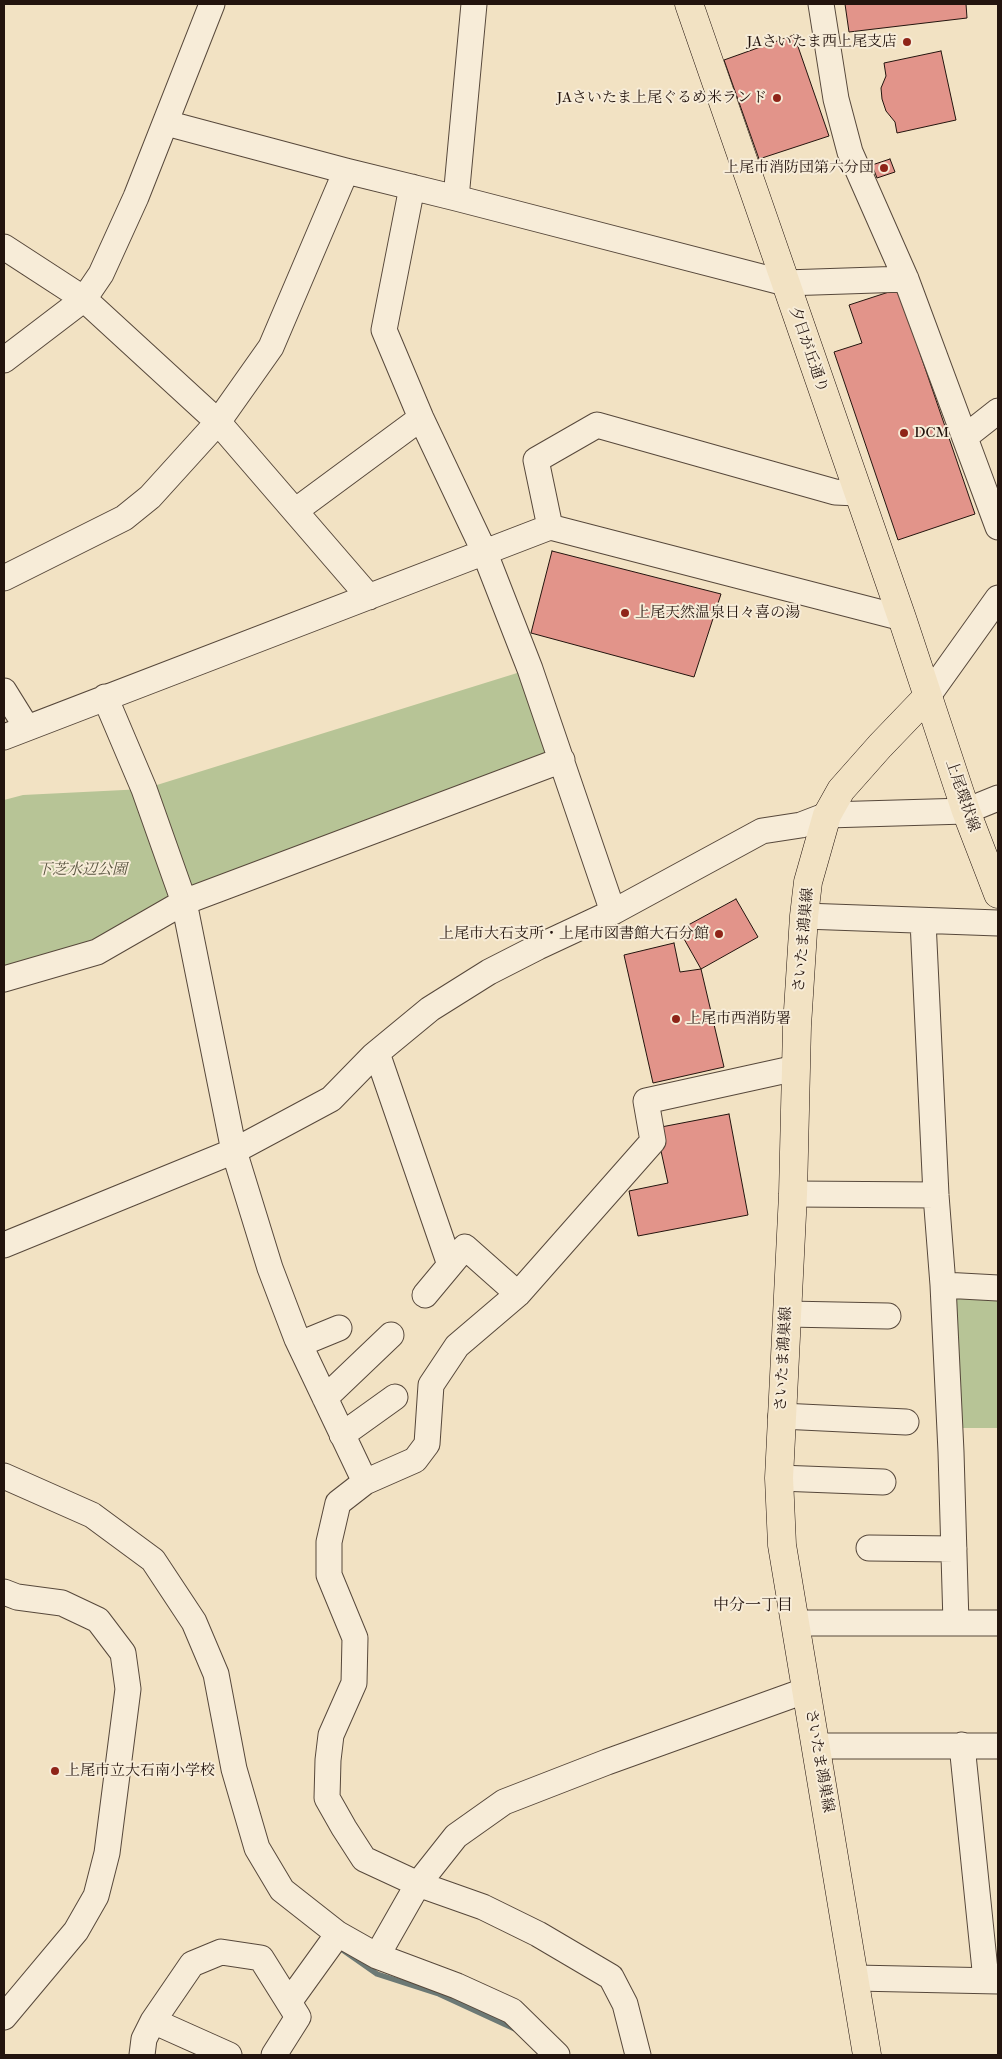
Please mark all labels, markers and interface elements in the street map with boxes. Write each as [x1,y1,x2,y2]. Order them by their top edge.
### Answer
place label: JAさいたま西上尾支店 [747,33,897,51]
marker: JAさいたま西上尾支店 [901,36,913,48]
place label: JAさいたま上尾ぐるめ米ランド [557,89,767,107]
marker: JAさいたま上尾ぐるめ米ランド [771,92,783,104]
place label: 上尾市消防団第六分団 [724,159,874,177]
marker: 上尾市消防団第六分団 [878,162,890,174]
street label: 夕日が丘通り [785,305,831,395]
place label: DCM [914,424,949,442]
marker: DCM [898,427,910,439]
place label: 上尾天然温泉日々喜の湯 [635,604,800,622]
marker: 上尾天然温泉日々喜の湯 [619,607,631,619]
street label: 上尾環状線 [941,758,983,834]
park label: 下芝水辺公園 [37,861,127,879]
street label: さいたま鴻巣線 [790,887,818,993]
place label: 上尾市大石支所・上尾市図書館大石分館 [439,925,709,943]
marker: 上尾市大石支所・上尾市図書館大石分館 [713,928,725,940]
place label: 上尾市西消防署 [686,1010,791,1028]
marker: 上尾市西消防署 [670,1013,682,1025]
street label: さいたま鴻巣線 [772,1306,796,1412]
district label: 中分一丁目 [713,1596,793,1616]
street label: さいたま鴻巣線 [801,1708,837,1814]
place label: 上尾市立大石南小学校 [65,1762,215,1780]
marker: 上尾市立大石南小学校 [49,1765,61,1777]

